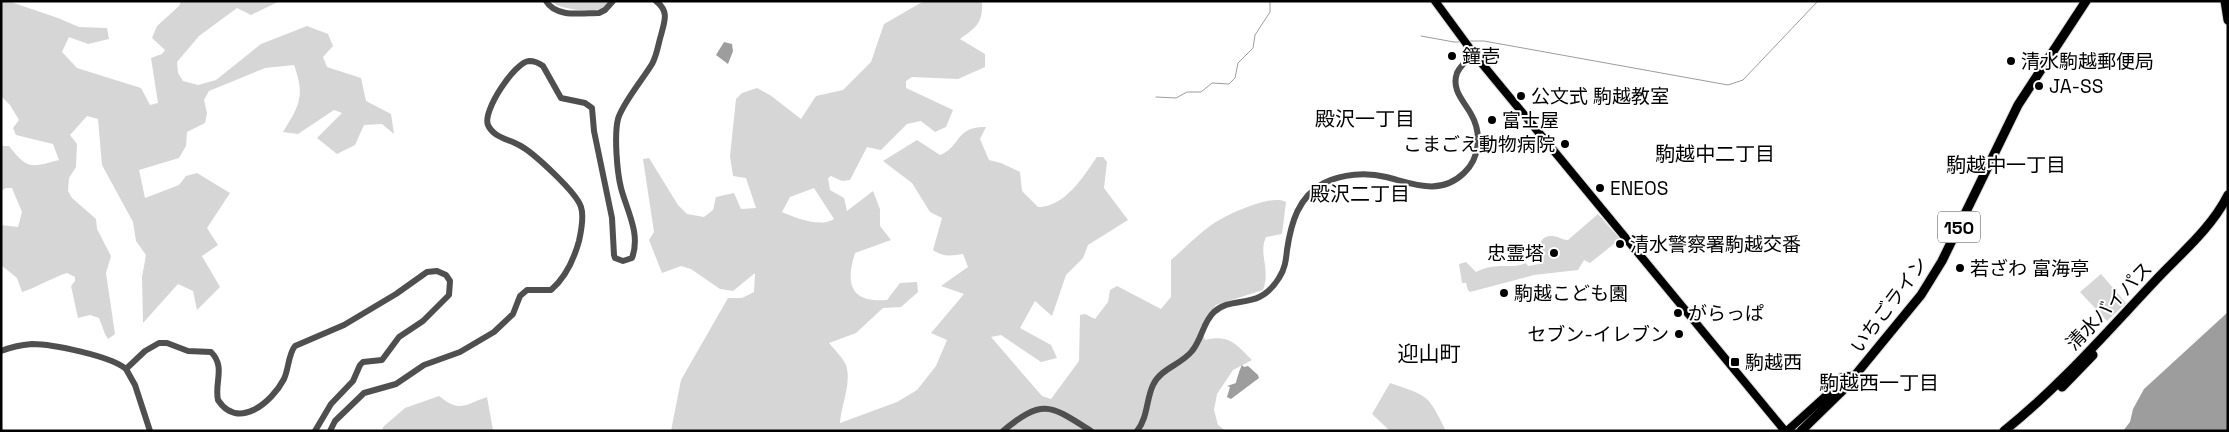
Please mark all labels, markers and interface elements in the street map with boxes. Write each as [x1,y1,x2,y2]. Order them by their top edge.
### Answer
place label: 鐘壱 [1462,44,1500,69]
place label: 清水駒越郵便局 [2021,49,2154,74]
marker: 鐘壱 [1446,50,1458,62]
marker: 清水駒越郵便局 [2005,55,2017,67]
place label: JA-SS [2049,74,2103,99]
marker: JA-SS [2033,80,2045,92]
place label: 公文式 駒越教室 [1531,84,1669,109]
marker: 公文式 駒越教室 [1515,90,1527,102]
district label: 殿沢一丁目 [1315,106,1415,132]
place label: 富士屋 [1502,108,1559,133]
marker: 富士屋 [1486,114,1498,126]
place label: こまごえ動物病院 [1403,132,1555,157]
marker: こまごえ動物病院 [1559,138,1571,150]
district label: 駒越中二丁目 [1655,141,1775,167]
district label: 駒越中一丁目 [1946,152,2066,178]
place label: ENEOS [1610,176,1668,201]
district label: 殿沢二丁目 [1310,181,1410,207]
marker: ENEOS [1594,182,1606,194]
road number: 150 [1938,212,1980,242]
place label: 清水警察署駒越交番 [1630,232,1801,257]
marker: 清水警察署駒越交番 [1614,238,1626,250]
place label: 忠霊塔 [1487,241,1544,266]
marker: 忠霊塔 [1548,247,1560,259]
street label: いちごライン [1845,252,1933,358]
place label: 若ざわ 富海亭 [1970,256,2089,281]
street label: 清水バイパス [2061,256,2157,356]
marker: 若ざわ 富海亭 [1954,262,1966,274]
place label: 駒越こども園 [1514,281,1628,306]
marker: 駒越こども園 [1498,287,1510,299]
place label: がらっぱ [1688,301,1764,326]
marker: がらっぱ [1672,307,1684,319]
place label: セブン-イレブン [1527,322,1669,347]
marker: セブン-イレブン [1673,328,1685,340]
district label: 迎山町 [1398,340,1461,367]
place label: 駒越西 [1745,350,1802,375]
marker: 駒越西 [1729,356,1741,368]
district label: 駒越西一丁目 [1819,370,1939,396]

